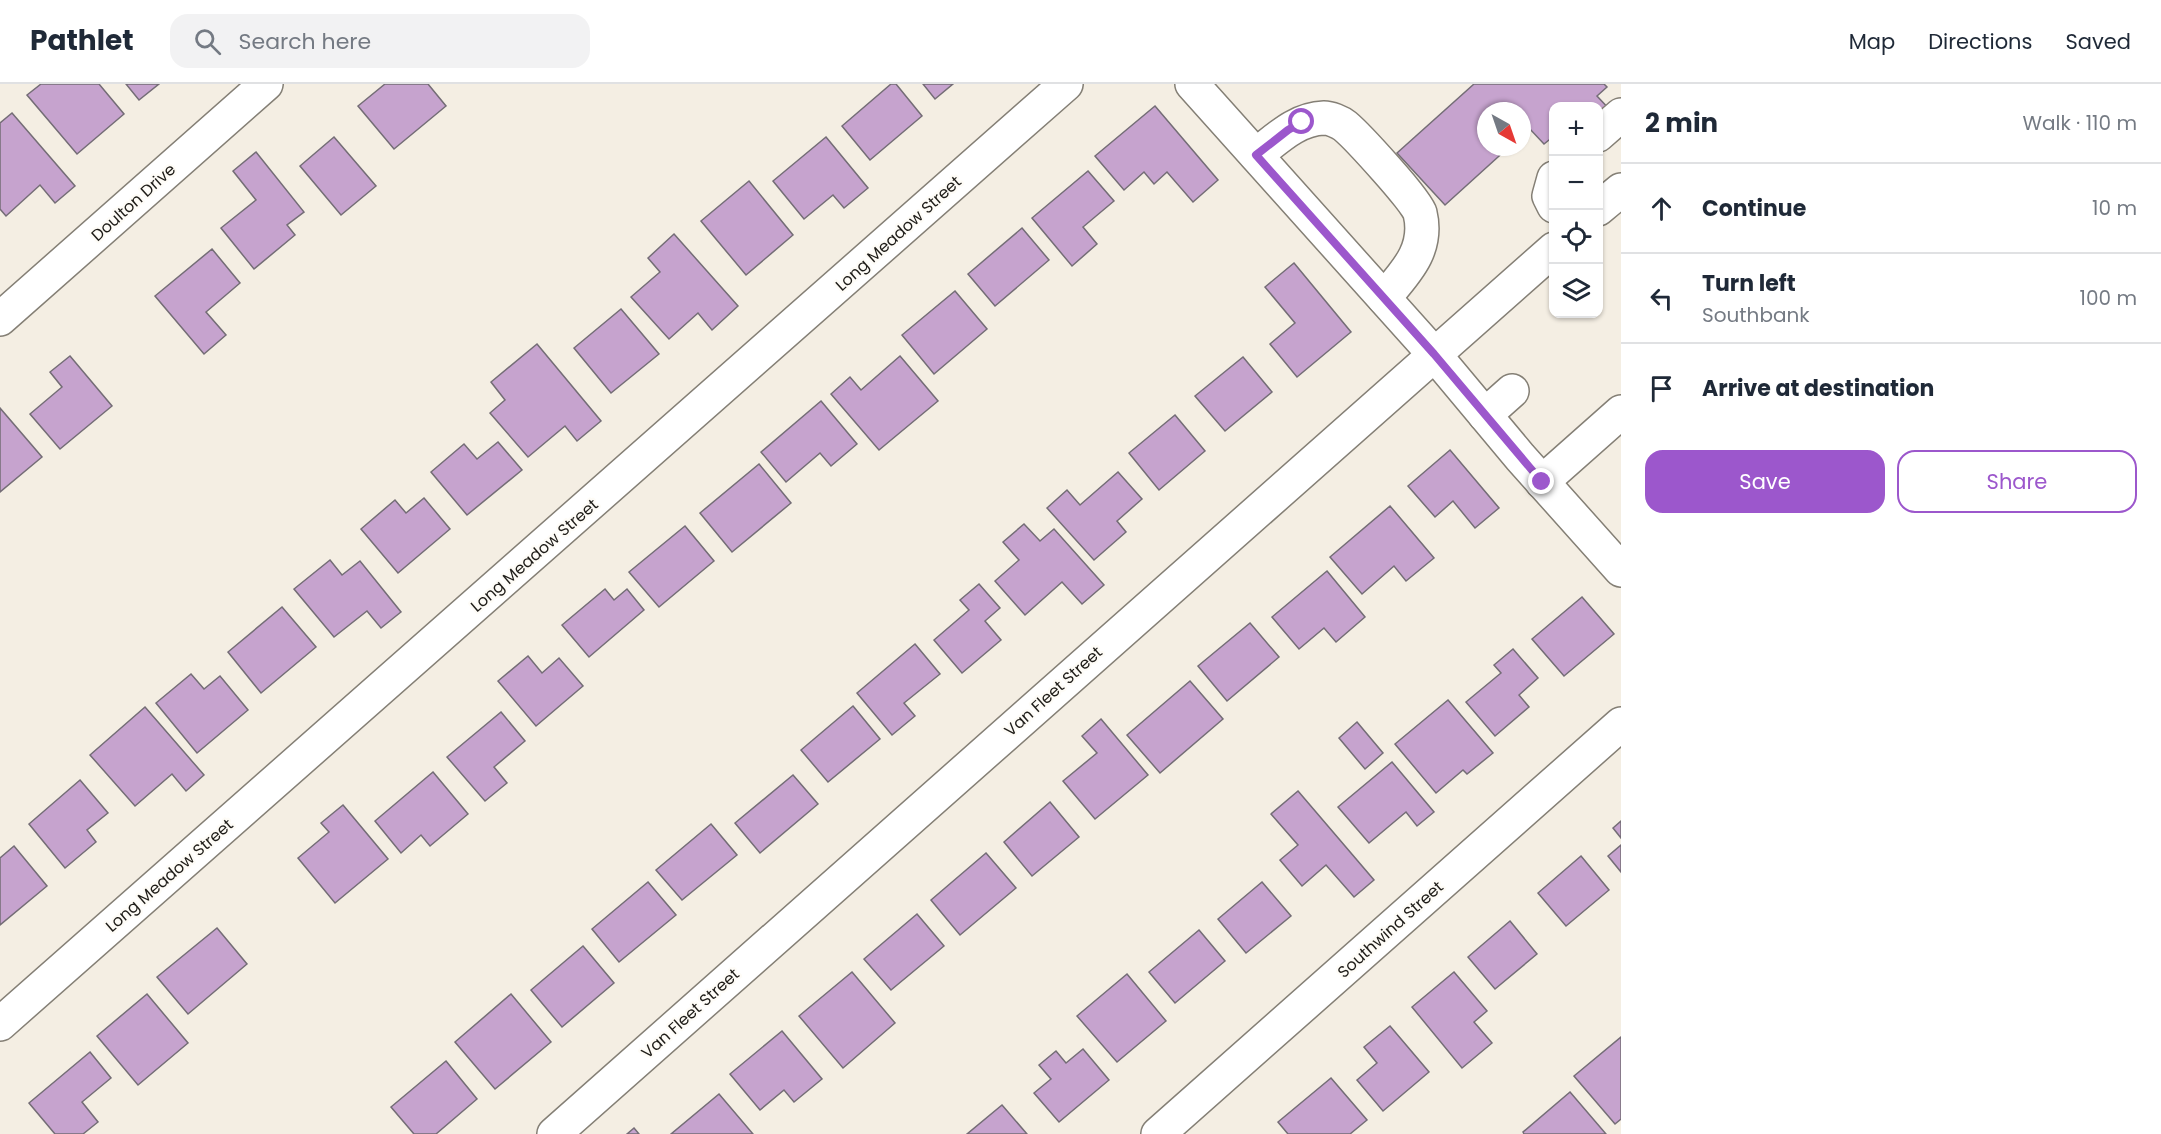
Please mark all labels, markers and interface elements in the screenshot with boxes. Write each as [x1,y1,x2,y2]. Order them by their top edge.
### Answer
search box [170,14,590,68]
text: Pathlet [30,21,134,60]
icon: search [191,25,224,58]
text: Search here [239,26,371,57]
text: Map [1849,27,1895,56]
text: Directions [1928,27,2032,56]
text: Saved [2065,27,2131,56]
north arrow [1477,102,1531,156]
map controls [1549,102,1603,318]
button: + [1549,102,1603,156]
text: 2 min [1645,105,1718,141]
route start [1288,108,1314,134]
text: Walk · 110 m [2023,109,2137,137]
button: − [1549,156,1603,210]
street label: Doulton Drive [86,158,181,247]
street label: Long Meadow Street [830,170,966,296]
icon: ahead [1645,192,1678,225]
text: Continue [1702,193,1806,224]
text: 10 m [2092,194,2137,222]
button: locate [1549,210,1603,264]
button: layers [1549,264,1603,318]
text: Turn left [1702,268,1796,299]
icon: left [1645,282,1678,315]
text: 100 m [2080,284,2137,312]
text: Southbank [1702,301,1810,329]
icon: arrive [1645,372,1678,405]
text: Arrive at destination [1702,373,1934,404]
button: Save [1645,450,1885,513]
button: Share [1897,450,2137,513]
route end [1528,468,1554,494]
street label: Long Meadow Street [466,493,603,617]
street label: Van Fleet Street [999,641,1108,742]
street label: Long Meadow Street [101,813,238,937]
street label: Southwind Street [1332,875,1448,983]
street label: Van Fleet Street [636,963,745,1064]

